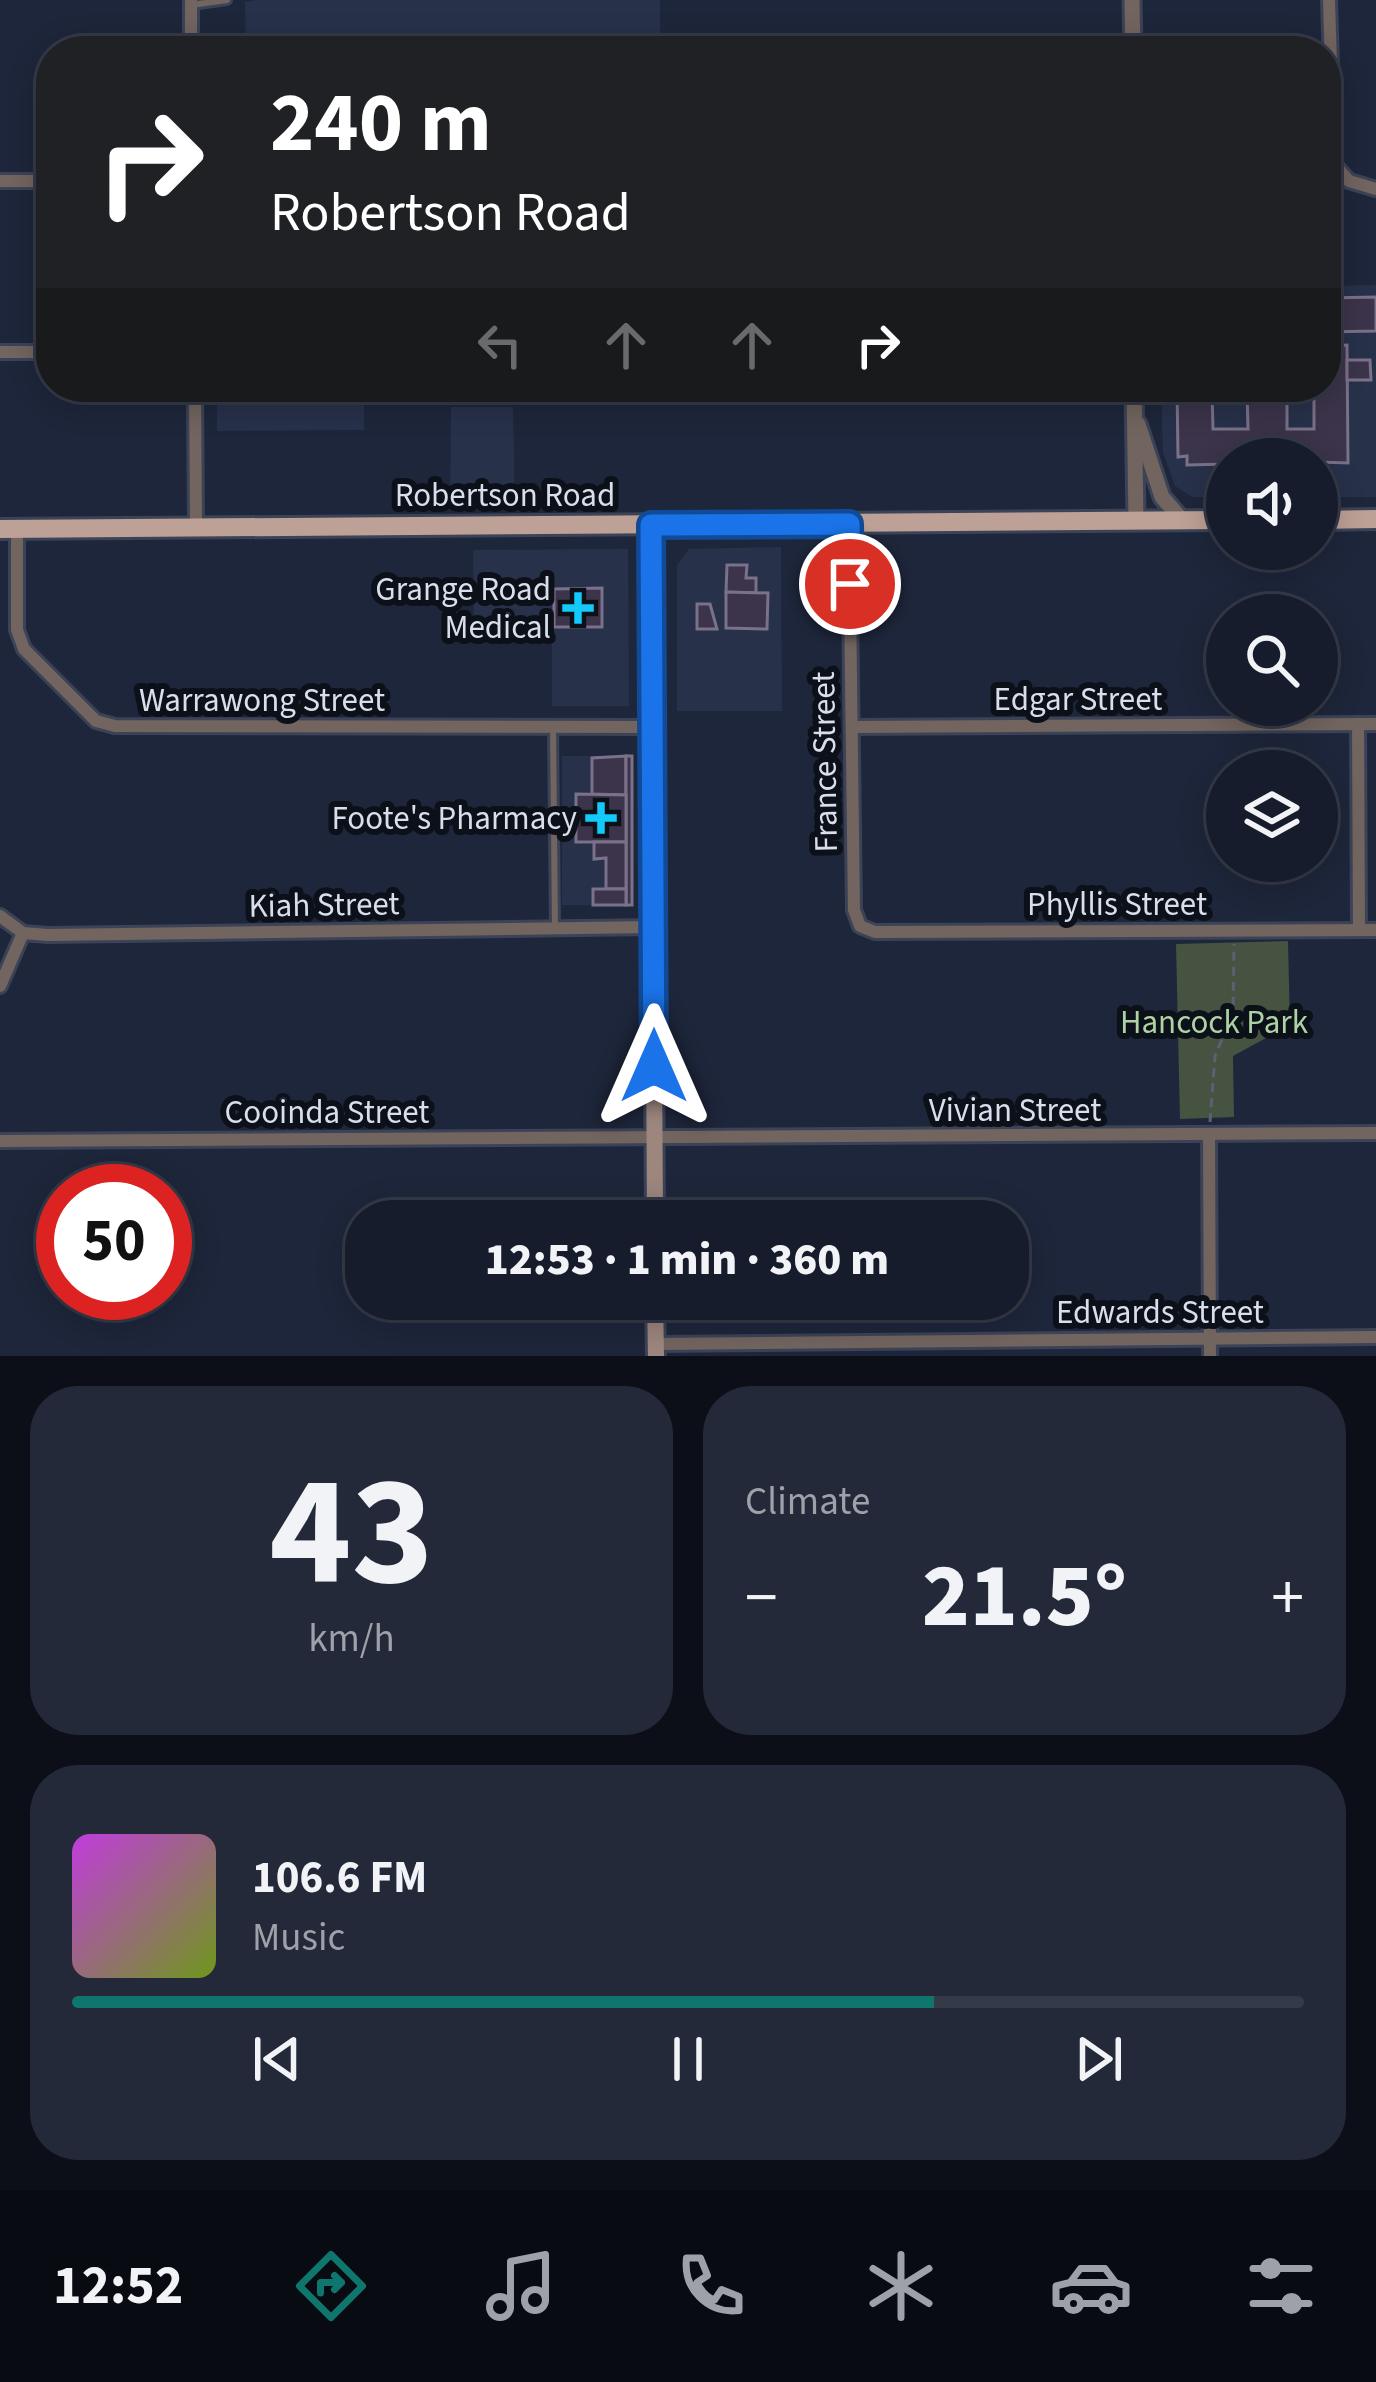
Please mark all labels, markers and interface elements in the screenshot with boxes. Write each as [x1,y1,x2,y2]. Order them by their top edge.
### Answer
text: 240 m [270,64,492,184]
icon: right [72,84,228,240]
text: Robertson Road [270,175,631,252]
icon: left [467,312,533,378]
icon: ahead [593,312,659,378]
icon: ahead [719,312,785,378]
icon: right [845,312,911,378]
map controls [1206,438,1338,882]
button: sound [1206,438,1338,570]
street label: Robertson Road [395,472,615,519]
pin [799,533,901,635]
icon: arrive [817,551,883,617]
place label: Grange Road Medical [375,566,551,651]
marker: Grange Road Medical [562,592,594,624]
button: search [1206,594,1338,726]
street label: France Street [800,671,850,853]
street label: Edgar Street [994,676,1162,723]
street label: Warrawong Street [139,677,385,724]
button: layers [1206,750,1338,882]
place label: Foote's Pharmacy [332,795,578,842]
marker: Foote's Pharmacy [588,805,614,831]
street label: Kiah Street [248,880,400,930]
street label: Phyllis Street [1027,881,1207,928]
park label: Hancock Park [1120,999,1309,1046]
position arrow [591,1003,717,1129]
street label: Vivian Street [929,1087,1101,1134]
street label: Cooinda Street [224,1089,430,1136]
speed limit sign: 50 [36,1164,192,1320]
text: 12:53 · 1 min · 360 m [485,1228,889,1292]
street label: Edwards Street [1056,1289,1264,1336]
text: 43 [269,1422,434,1644]
text: Climate [745,1474,870,1530]
text: 21.5° [922,1533,1127,1661]
text: − [745,1551,778,1645]
text: + [1271,1551,1304,1645]
text: km/h [308,1611,395,1667]
text: 106.6 FM [252,1846,427,1910]
text: Music [252,1910,345,1966]
icon: previous [244,2026,310,2092]
icon: pause [655,2026,721,2092]
icon: next [1066,2026,1132,2092]
icon: directions [289,2244,373,2328]
icon: music [479,2244,563,2328]
icon: phone [669,2244,753,2328]
icon: climate [859,2244,943,2328]
icon: car [1049,2244,1133,2328]
icon: filters [1239,2244,1323,2328]
text: 12:52 [53,2248,183,2325]

